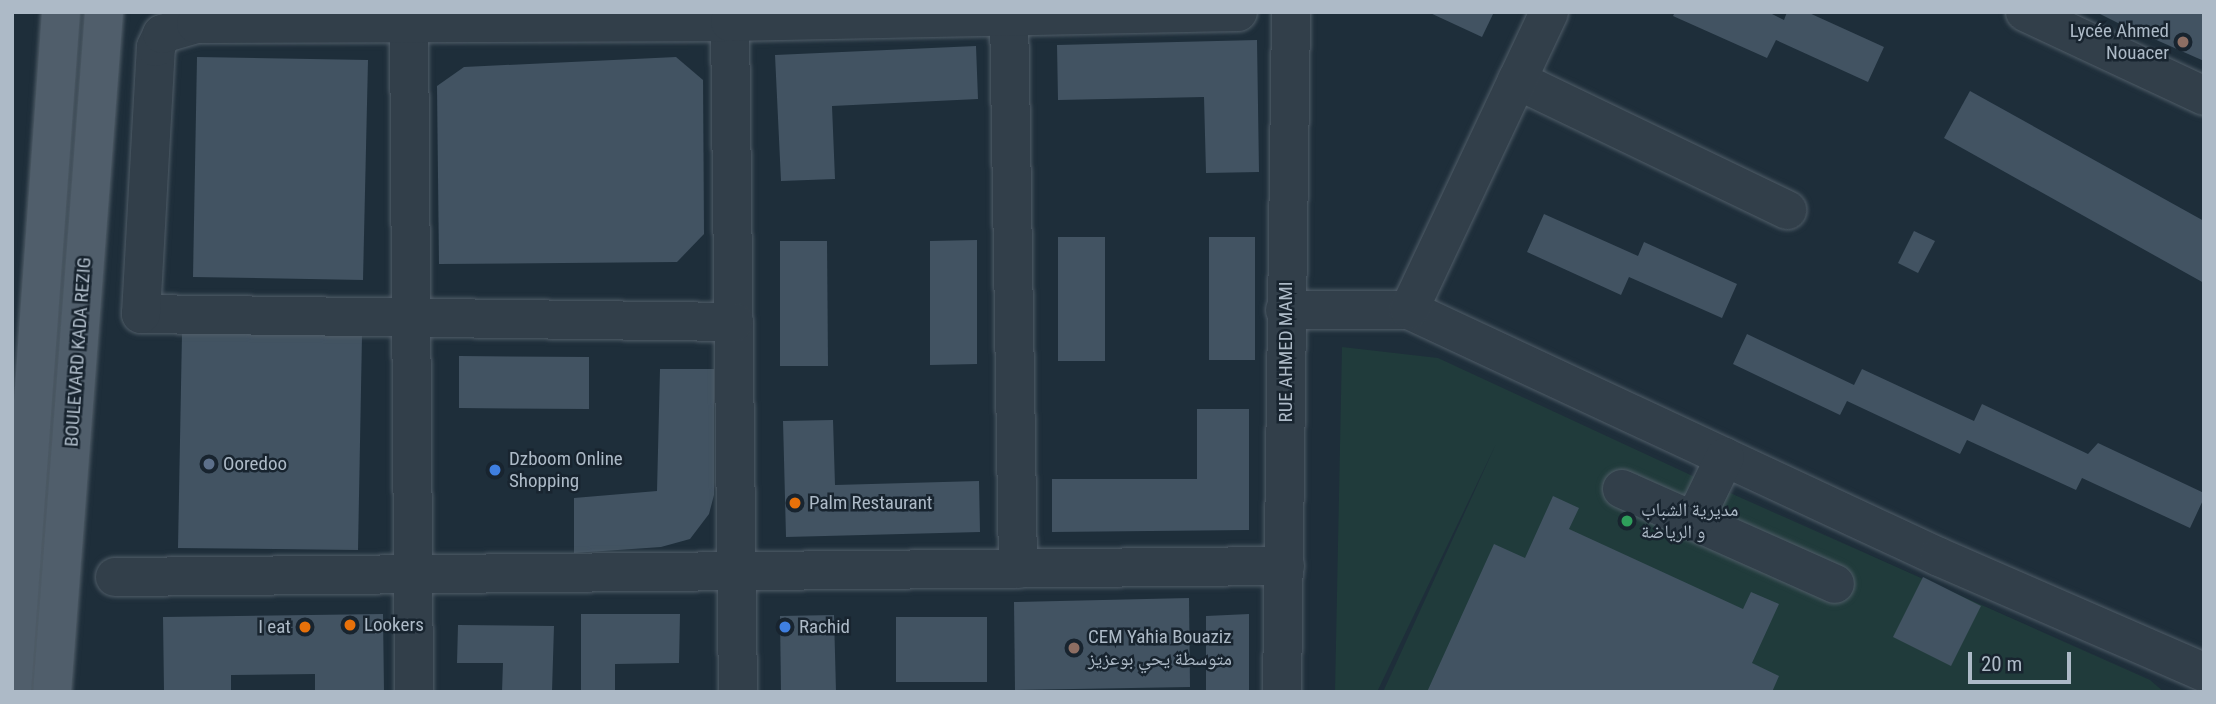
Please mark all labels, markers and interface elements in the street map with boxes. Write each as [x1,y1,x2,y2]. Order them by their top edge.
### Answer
place label: Lycée Ahmed Nouacer [2070,20,2169,64]
marker: Lycée Ahmed Nouacer [2175,34,2191,50]
street label: BOULEVARD KADA REZIG [60,257,96,447]
street label: RUE AHMED MAMI [1275,282,1297,422]
place label: Dzboom Online Shopping [509,448,623,492]
place label: Ooredoo [223,453,287,475]
marker: Ooredoo [201,456,217,472]
marker: Dzboom Online Shopping [487,462,503,478]
place label: Palm Restaurant [809,492,932,514]
marker: Palm Restaurant [787,495,803,511]
place label: مديرية الشباب و الرياضة [1641,499,1738,543]
marker: مديرية الشباب و الرياضة [1619,513,1635,529]
place label: Lookers [364,614,424,636]
place label: I eat [258,616,291,638]
place label: Rachid [799,616,850,638]
marker: Lookers [342,617,358,633]
marker: I eat [297,619,313,635]
marker: Rachid [777,619,793,635]
place label: CEM Yahia Bouaziz متوسطة يحي بوعزيز [1088,626,1232,670]
scale bar [1971,638,2074,682]
marker: CEM Yahia Bouaziz متوسطة يحي بوعزيز [1066,640,1082,656]
text: 20 m [1981,652,2022,676]

